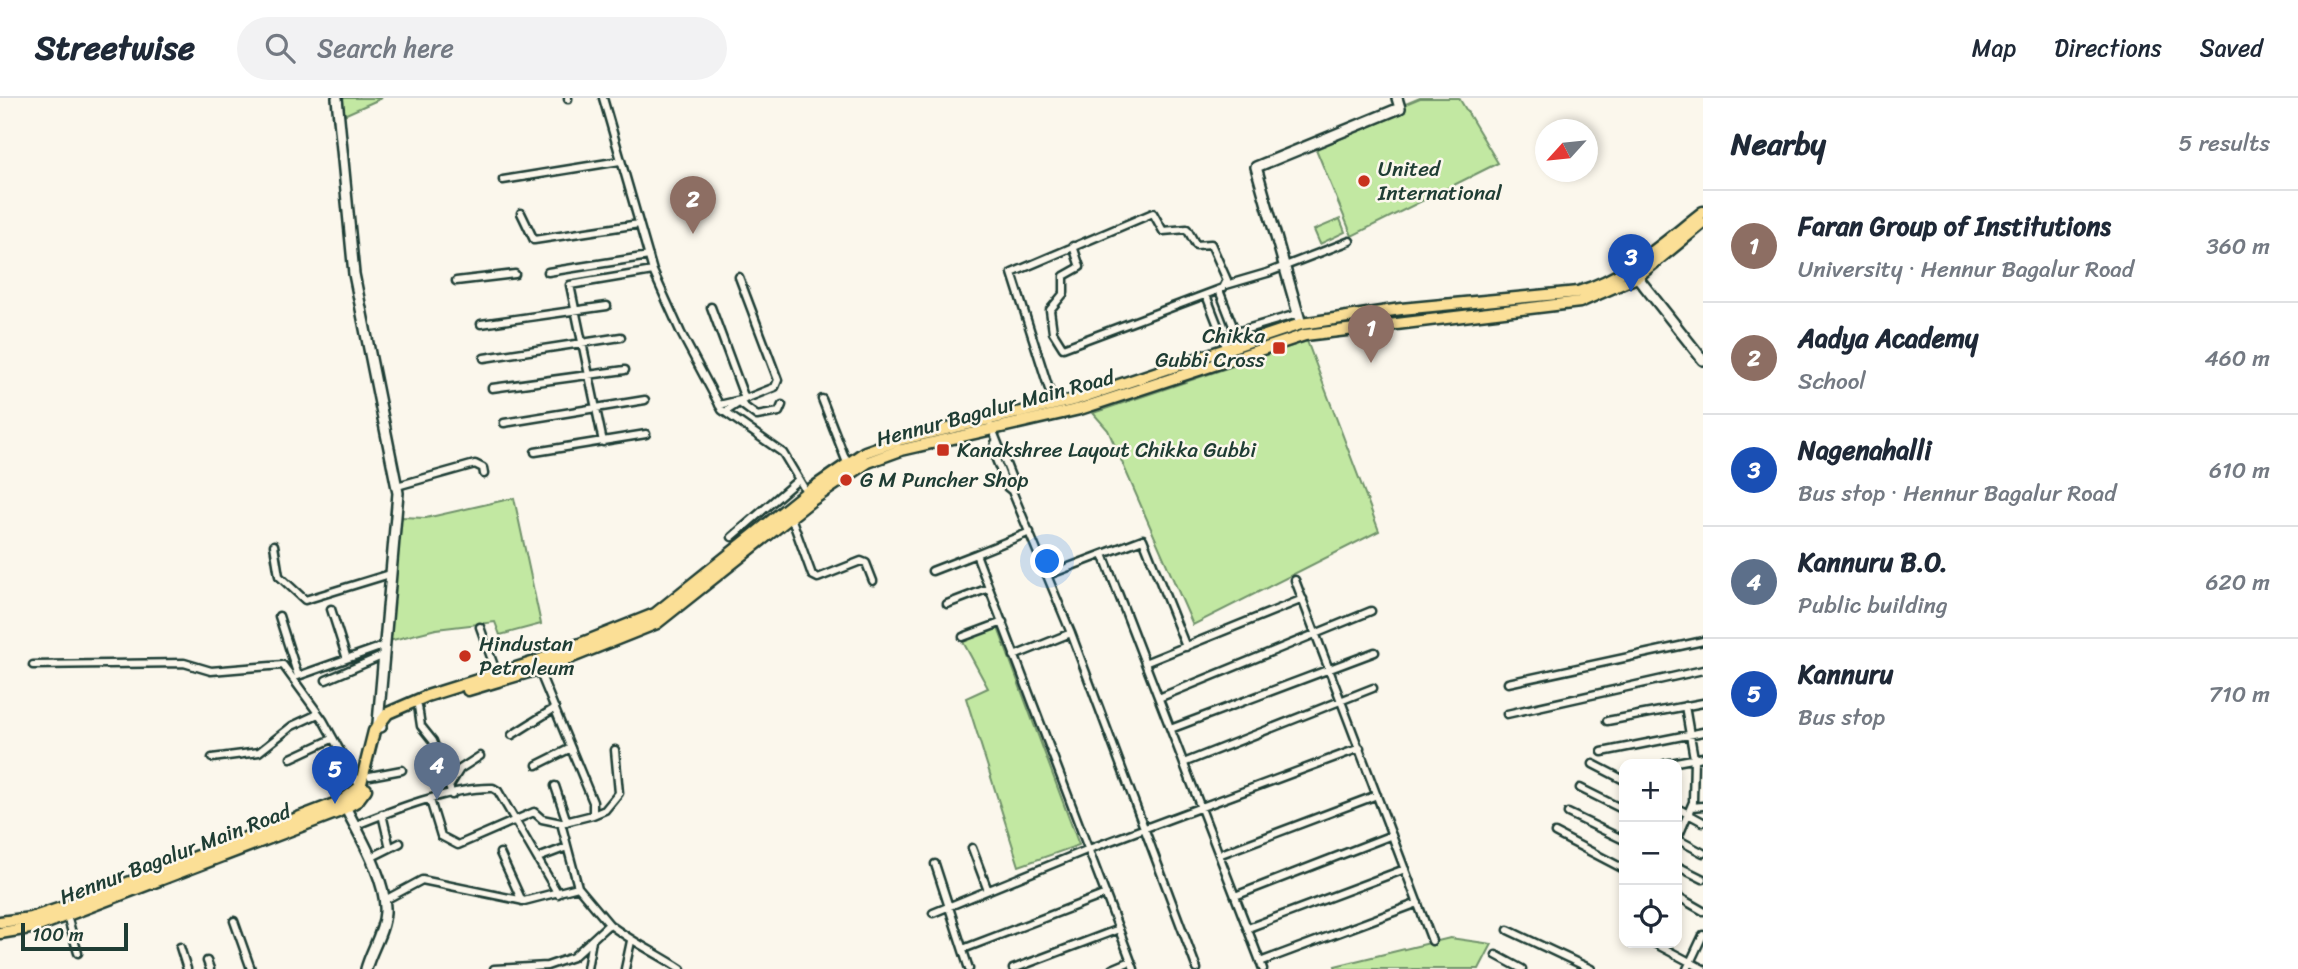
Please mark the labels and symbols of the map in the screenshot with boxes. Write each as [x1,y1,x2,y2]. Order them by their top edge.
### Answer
north arrow [1535,119,1598,182]
place label: United International [1377,150,1503,212]
marker: United International [1356,173,1372,189]
pin: 2 [670,176,716,234]
pin: 3 [1608,234,1654,292]
pin: 1 [1348,305,1394,363]
place label: Chikka Gubbi Cross [1155,317,1265,379]
marker: Chikka Gubbi Cross [1271,340,1287,356]
street label: Hennur Bagalur Main Road [872,357,1120,458]
place label: Kanakshree Layout Chikka Gubbi [957,431,1257,469]
marker: Kanakshree Layout Chikka Gubbi [935,442,951,458]
place label: G M Puncher Shop [860,461,1029,499]
marker: G M Puncher Shop [838,472,854,488]
your location [1030,544,1064,578]
place label: Hindustan Petroleum [479,625,575,687]
marker: Hindustan Petroleum [457,648,473,664]
pin: 4 [414,742,460,800]
pin: 5 [312,746,358,804]
street label: Hennur Bagalur Main Road [54,792,298,916]
scale bar [21,920,128,952]

